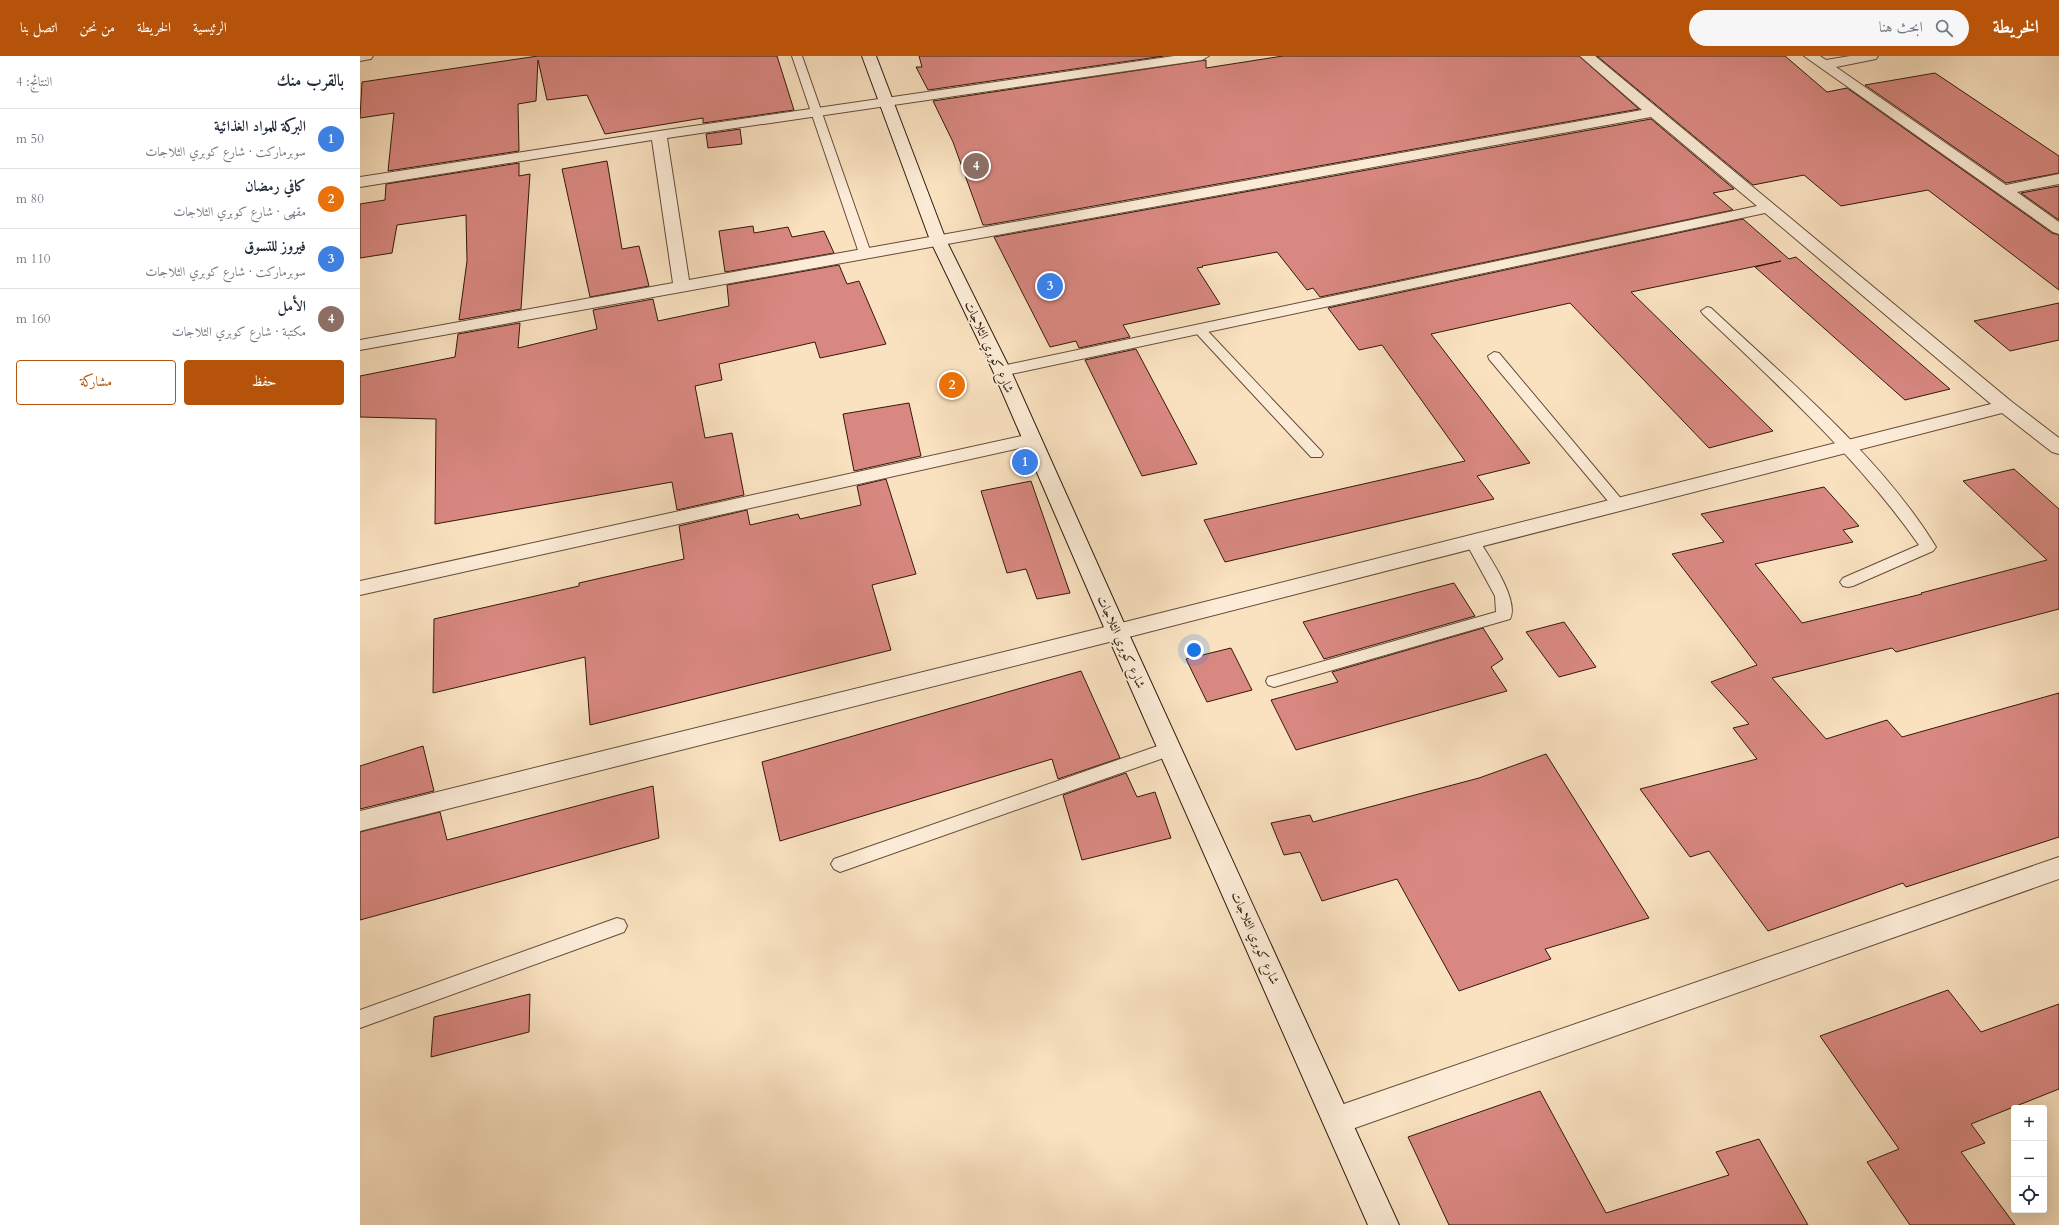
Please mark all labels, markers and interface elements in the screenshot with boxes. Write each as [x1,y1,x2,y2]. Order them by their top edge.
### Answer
search box [1689,10,1969,46]
text: الخريطة [1993,14,2039,40]
text: ابحث هنا [1879,17,1923,37]
icon: search [1933,17,1955,39]
text: اتصل بنا [20,18,58,37]
text: من نحن [80,18,115,37]
text: الخريطة [137,18,171,37]
text: الرئيسية [193,18,227,37]
text: بالقرب منك [277,69,344,92]
text: النتائج: 4 [16,73,52,91]
text: البركة للمواد الغذائية [214,116,306,136]
text: 50 m [16,130,44,148]
text: 1 [328,130,334,148]
text: سوبرماركت · شارع كوبري الثلاجات [145,143,306,161]
pin: 4 [963,151,989,181]
text: كافي رمضان [245,176,306,196]
text: 80 m [16,190,44,208]
text: 2 [328,190,334,208]
text: مقهى · شارع كوبري الثلاجات [173,203,306,221]
text: فيروز للتسوق [244,236,306,256]
text: 110 m [16,250,50,268]
text: 3 [328,250,334,268]
text: سوبرماركت · شارع كوبري الثلاجات [145,263,306,281]
pin: 3 [1037,271,1063,301]
text: الأمل [278,296,306,316]
street label: شارع كوبري الثلاجات [958,298,1018,397]
text: 160 m [16,310,50,328]
text: 4 [328,310,334,328]
text: مكتبة · شارع كوبري الثلاجات [172,323,306,341]
button: مشاركة [16,360,176,405]
button: حفظ [184,360,344,405]
pin: 2 [939,370,965,400]
pin: 1 [1012,447,1038,477]
street label: شارع كوبري الثلاجات [1091,593,1150,692]
your location [1184,640,1204,660]
street label: شارع كوبري الثلاجات [1225,889,1284,988]
map controls [2011,1105,2047,1213]
button: + [2011,1105,2047,1141]
button: − [2011,1141,2047,1177]
button: locate [2011,1177,2047,1213]

